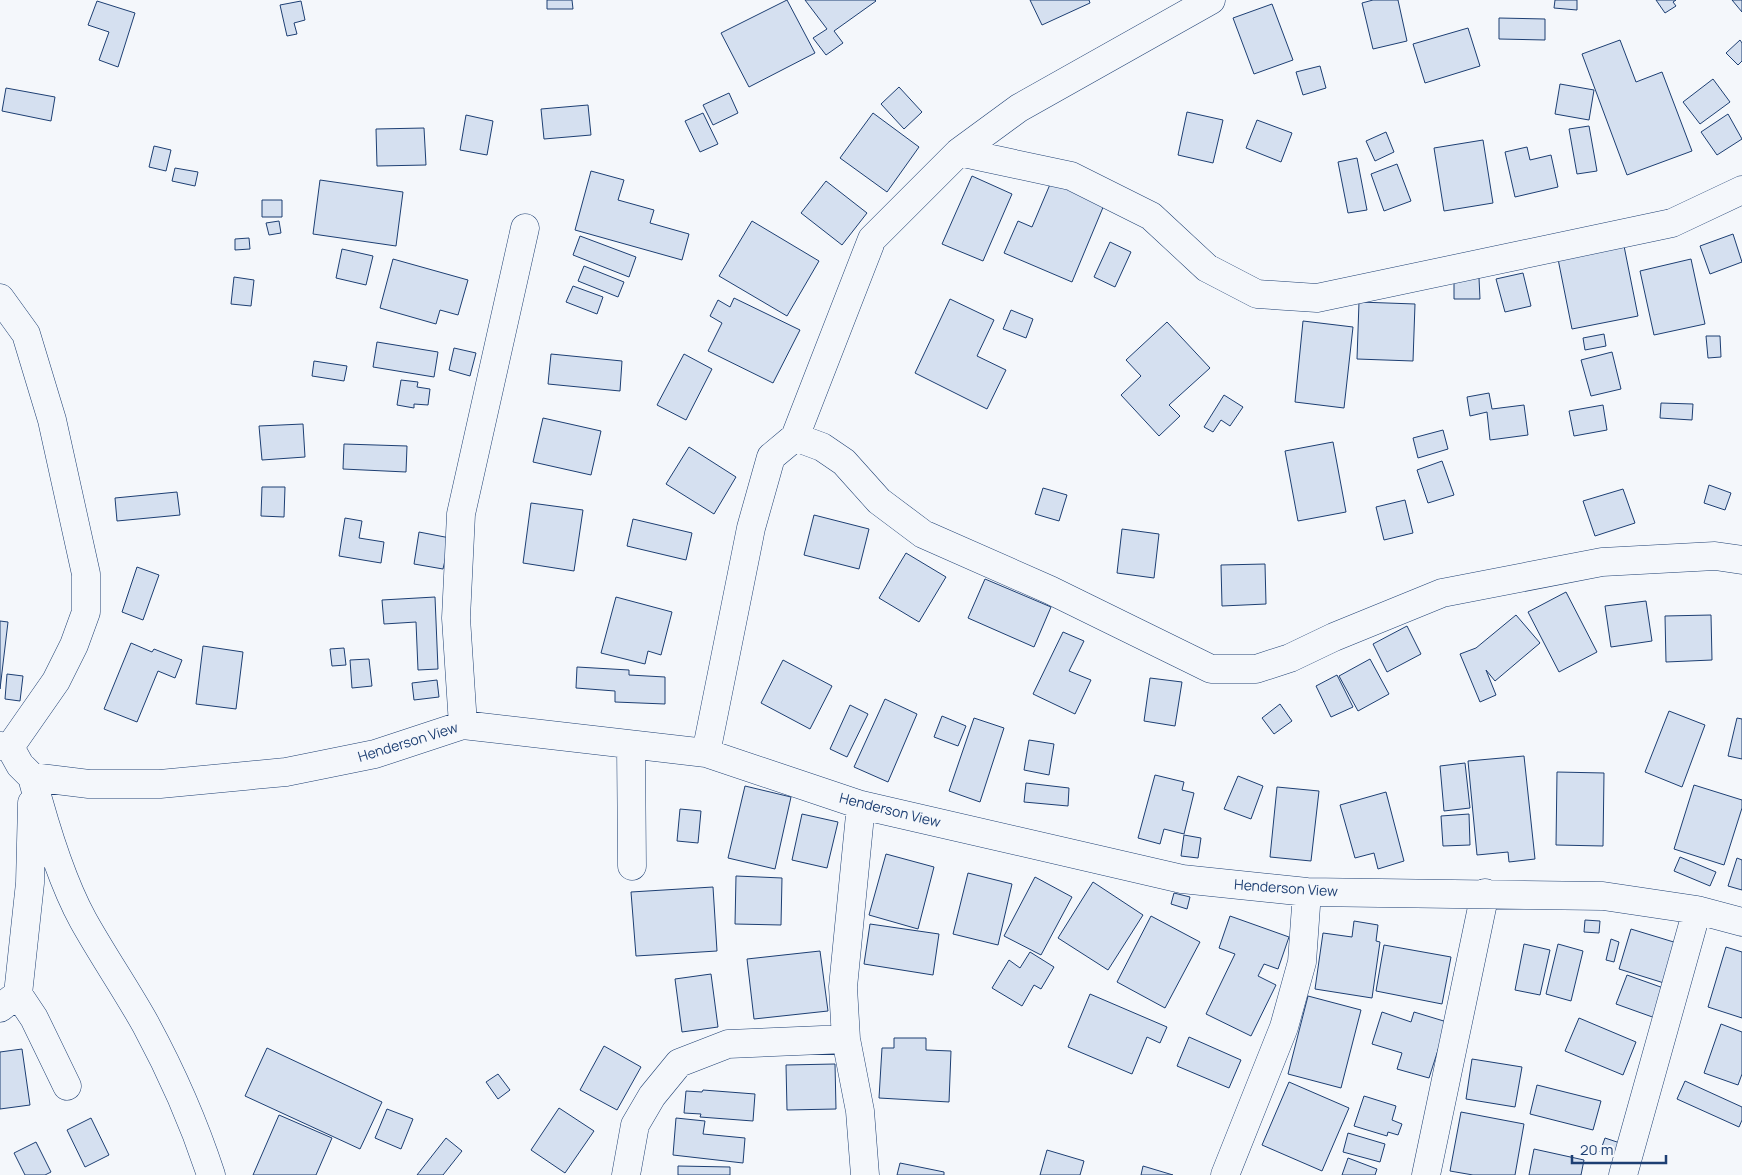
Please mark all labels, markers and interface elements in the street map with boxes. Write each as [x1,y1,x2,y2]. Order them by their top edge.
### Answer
street label: Henderson View [355,717,461,766]
street label: Henderson View [837,788,943,831]
street label: Henderson View [1234,874,1339,901]
scale bar [1572,1132,1666,1164]
text: 20 m [1580,1139,1613,1160]

